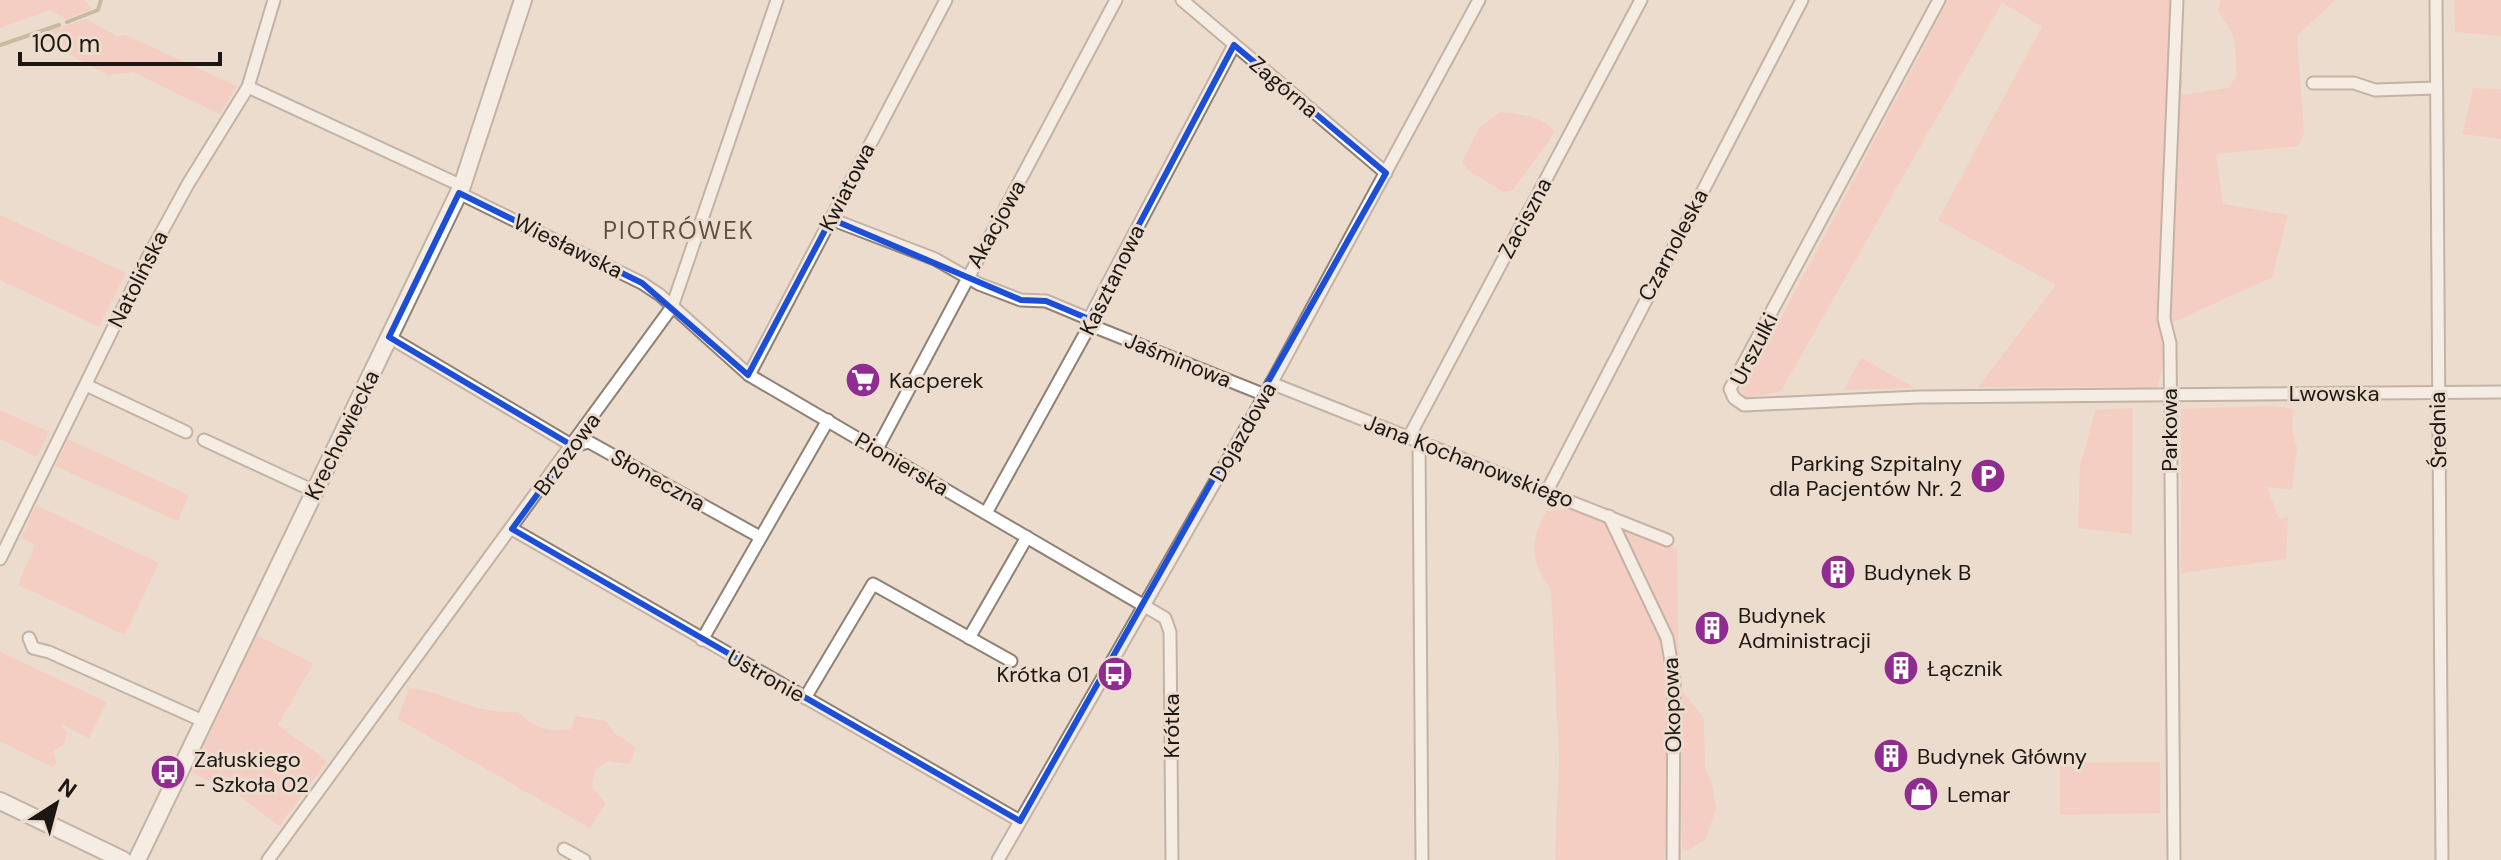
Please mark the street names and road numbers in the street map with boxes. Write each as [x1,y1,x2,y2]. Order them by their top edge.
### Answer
street label: Zagórna [1243,50,1325,124]
street label: Kwiatowa [812,138,882,236]
street label: Zaciszna [1492,173,1558,263]
street label: Akacjowa [960,175,1032,273]
street label: Czarnoleska [1631,184,1715,306]
street label: Wiesławska [509,207,627,285]
street label: Kasztanowa [1073,220,1151,340]
street label: Natolińska [101,226,175,332]
street label: Urszulki [1723,308,1785,390]
street label: Jaśminowa [1120,325,1236,395]
street label: Krechowiecka [298,365,386,505]
street label: Dojazdowa [1203,377,1283,487]
street label: Lwowska [2289,379,2379,408]
street label: Parkowa [2155,388,2184,472]
street label: Średnia [2423,391,2453,469]
street label: Brzozowa [527,407,607,501]
street label: Jana Kochanowskiego [1360,408,1578,514]
street label: Pionierska [850,426,954,502]
street label: Słoneczna [606,442,710,518]
street label: Ustronie [722,643,810,709]
street label: Okopowa [1656,657,1688,753]
street label: Krótka [1157,694,1186,758]

